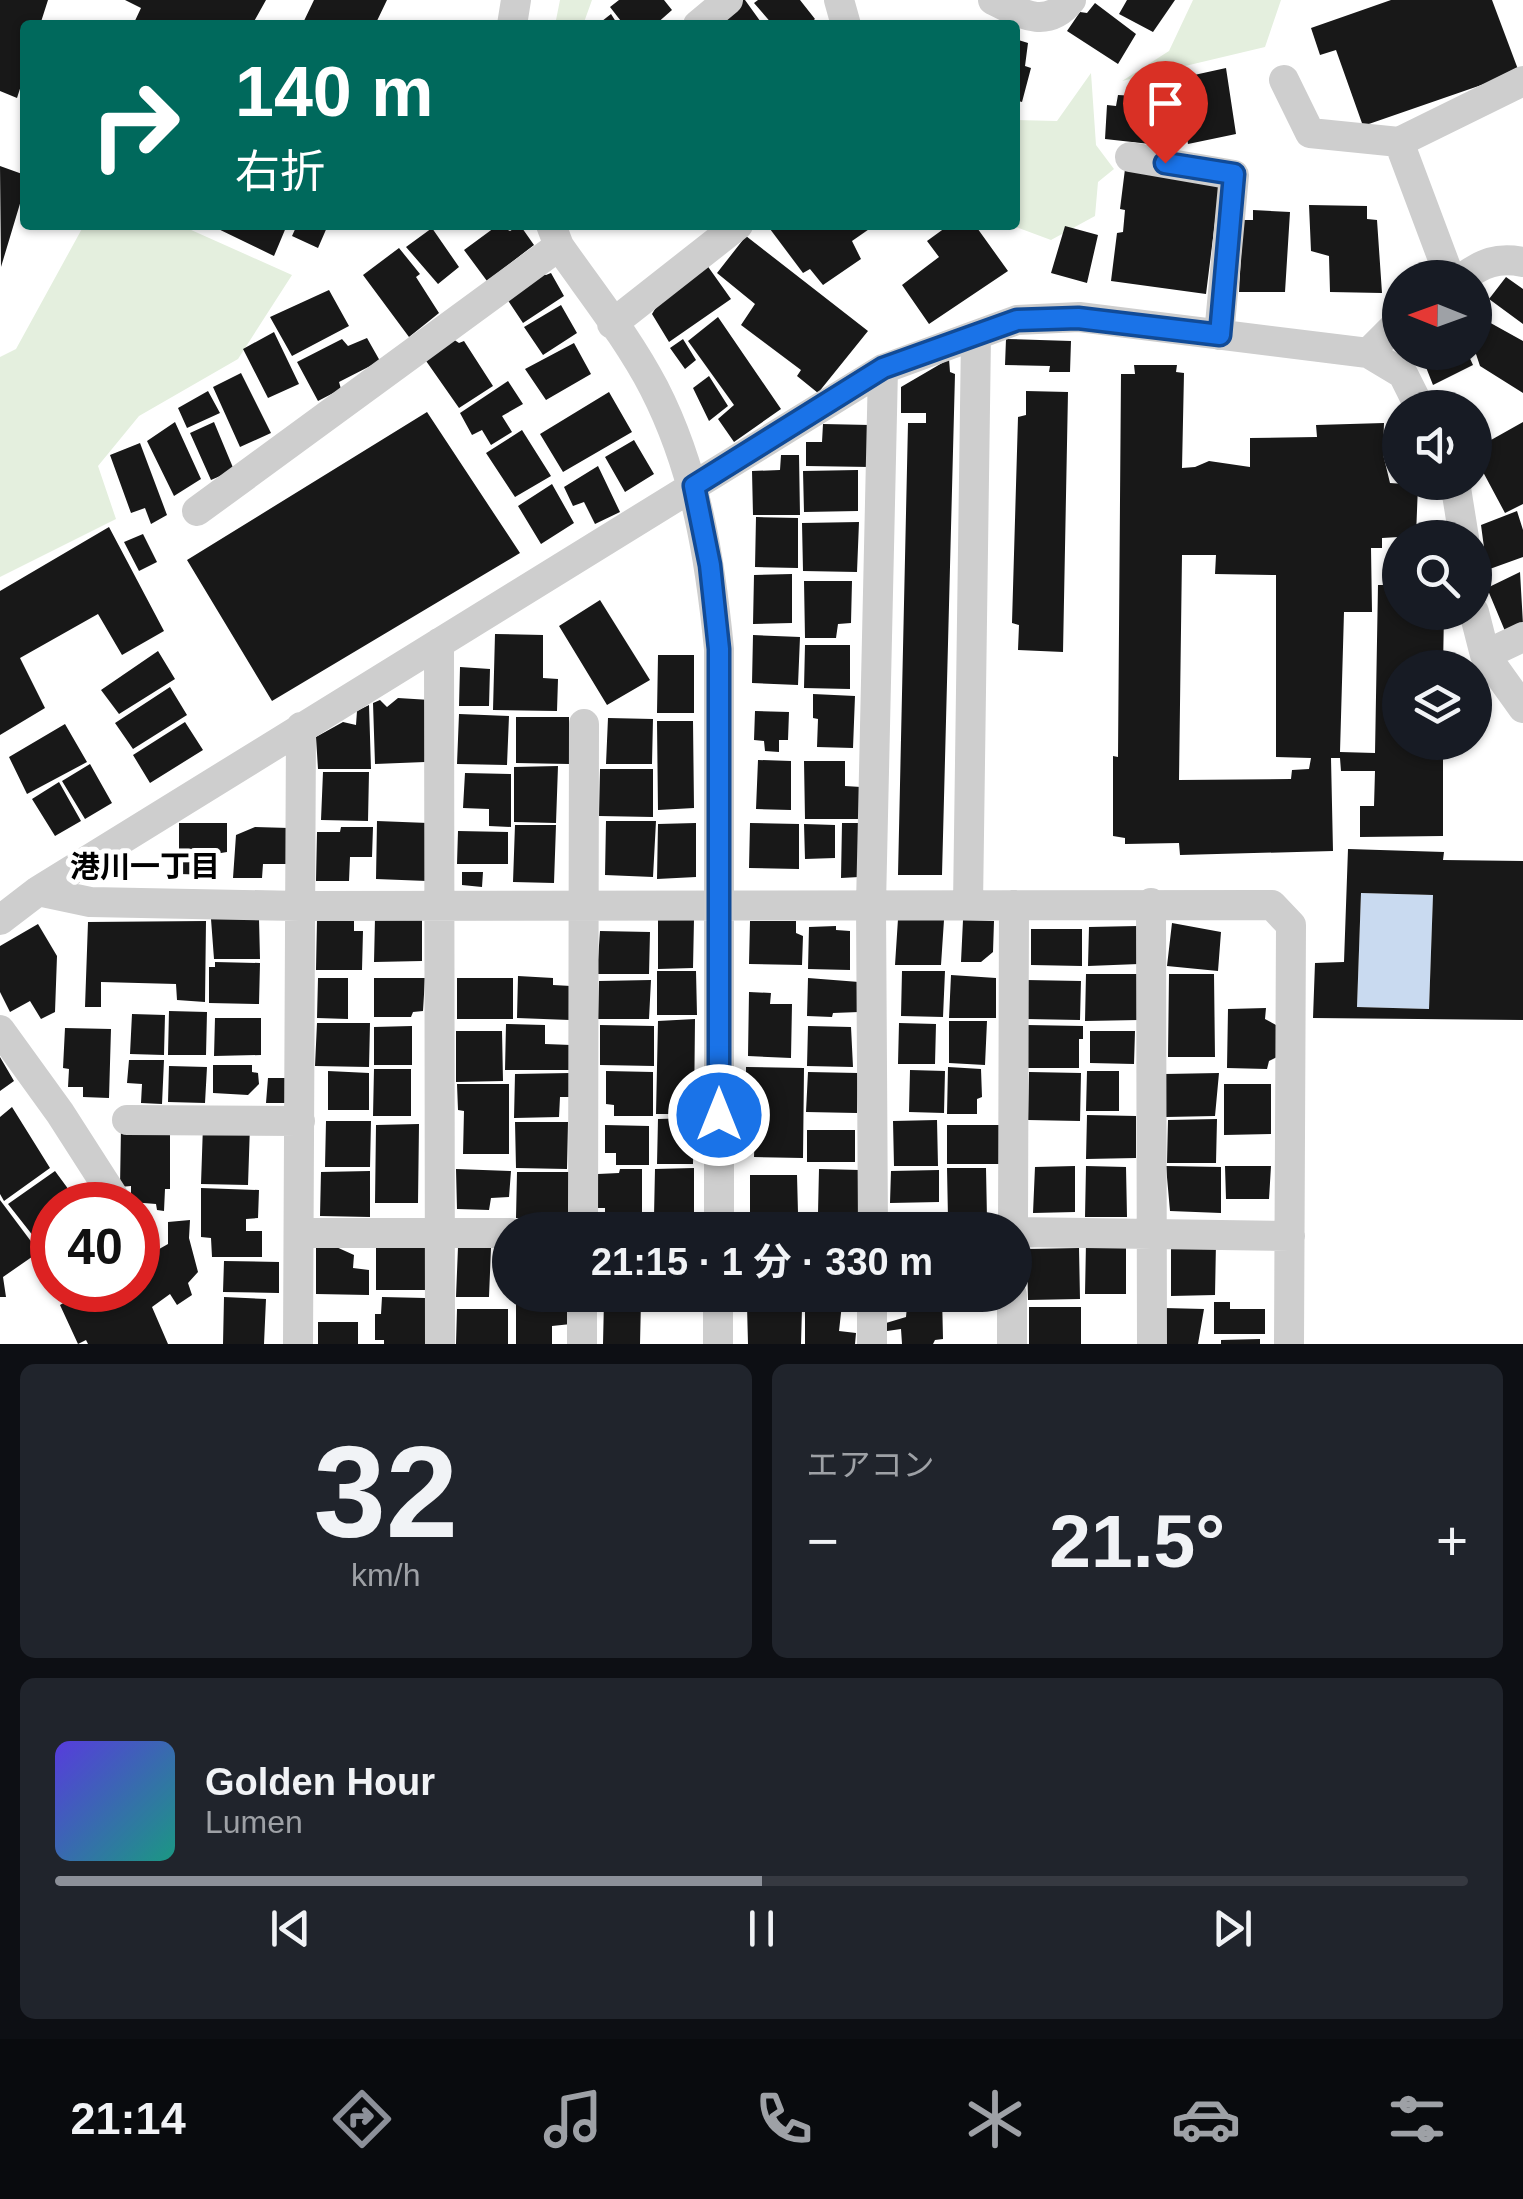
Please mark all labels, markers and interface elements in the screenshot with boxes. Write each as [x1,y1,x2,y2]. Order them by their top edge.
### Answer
text: 140 m [235,53,433,131]
icon: right [70,60,200,190]
pin [1123,61,1208,164]
icon: arrive [1138,76,1193,131]
text: 右折 [235,146,325,197]
north arrow [1382,260,1492,370]
map controls [1382,260,1492,760]
button: sound [1382,390,1492,500]
button: search [1382,520,1492,630]
button: layers [1382,650,1492,760]
district label: 港川一丁目 [70,850,220,883]
position arrow [667,1063,771,1167]
speed limit sign: 40 [30,1182,160,1312]
text: 21:15 · 1 分 · 330 m [591,1241,933,1283]
text: 32 [313,1419,458,1565]
text: エアコン [807,1447,935,1483]
text: 21.5° [1049,1499,1225,1583]
text: − [807,1510,839,1572]
text: + [1436,1510,1468,1572]
text: km/h [351,1557,420,1593]
text: Golden Hour [205,1761,435,1803]
text: Lumen [205,1804,303,1840]
icon: previous [263,1901,318,1956]
icon: pause [734,1901,789,1956]
icon: next [1205,1901,1260,1956]
icon: directions [327,2084,397,2154]
icon: music [538,2084,608,2154]
icon: phone [749,2084,819,2154]
icon: climate [960,2084,1030,2154]
icon: car [1171,2084,1241,2154]
icon: filters [1382,2084,1452,2154]
text: 21:14 [71,2093,186,2144]

